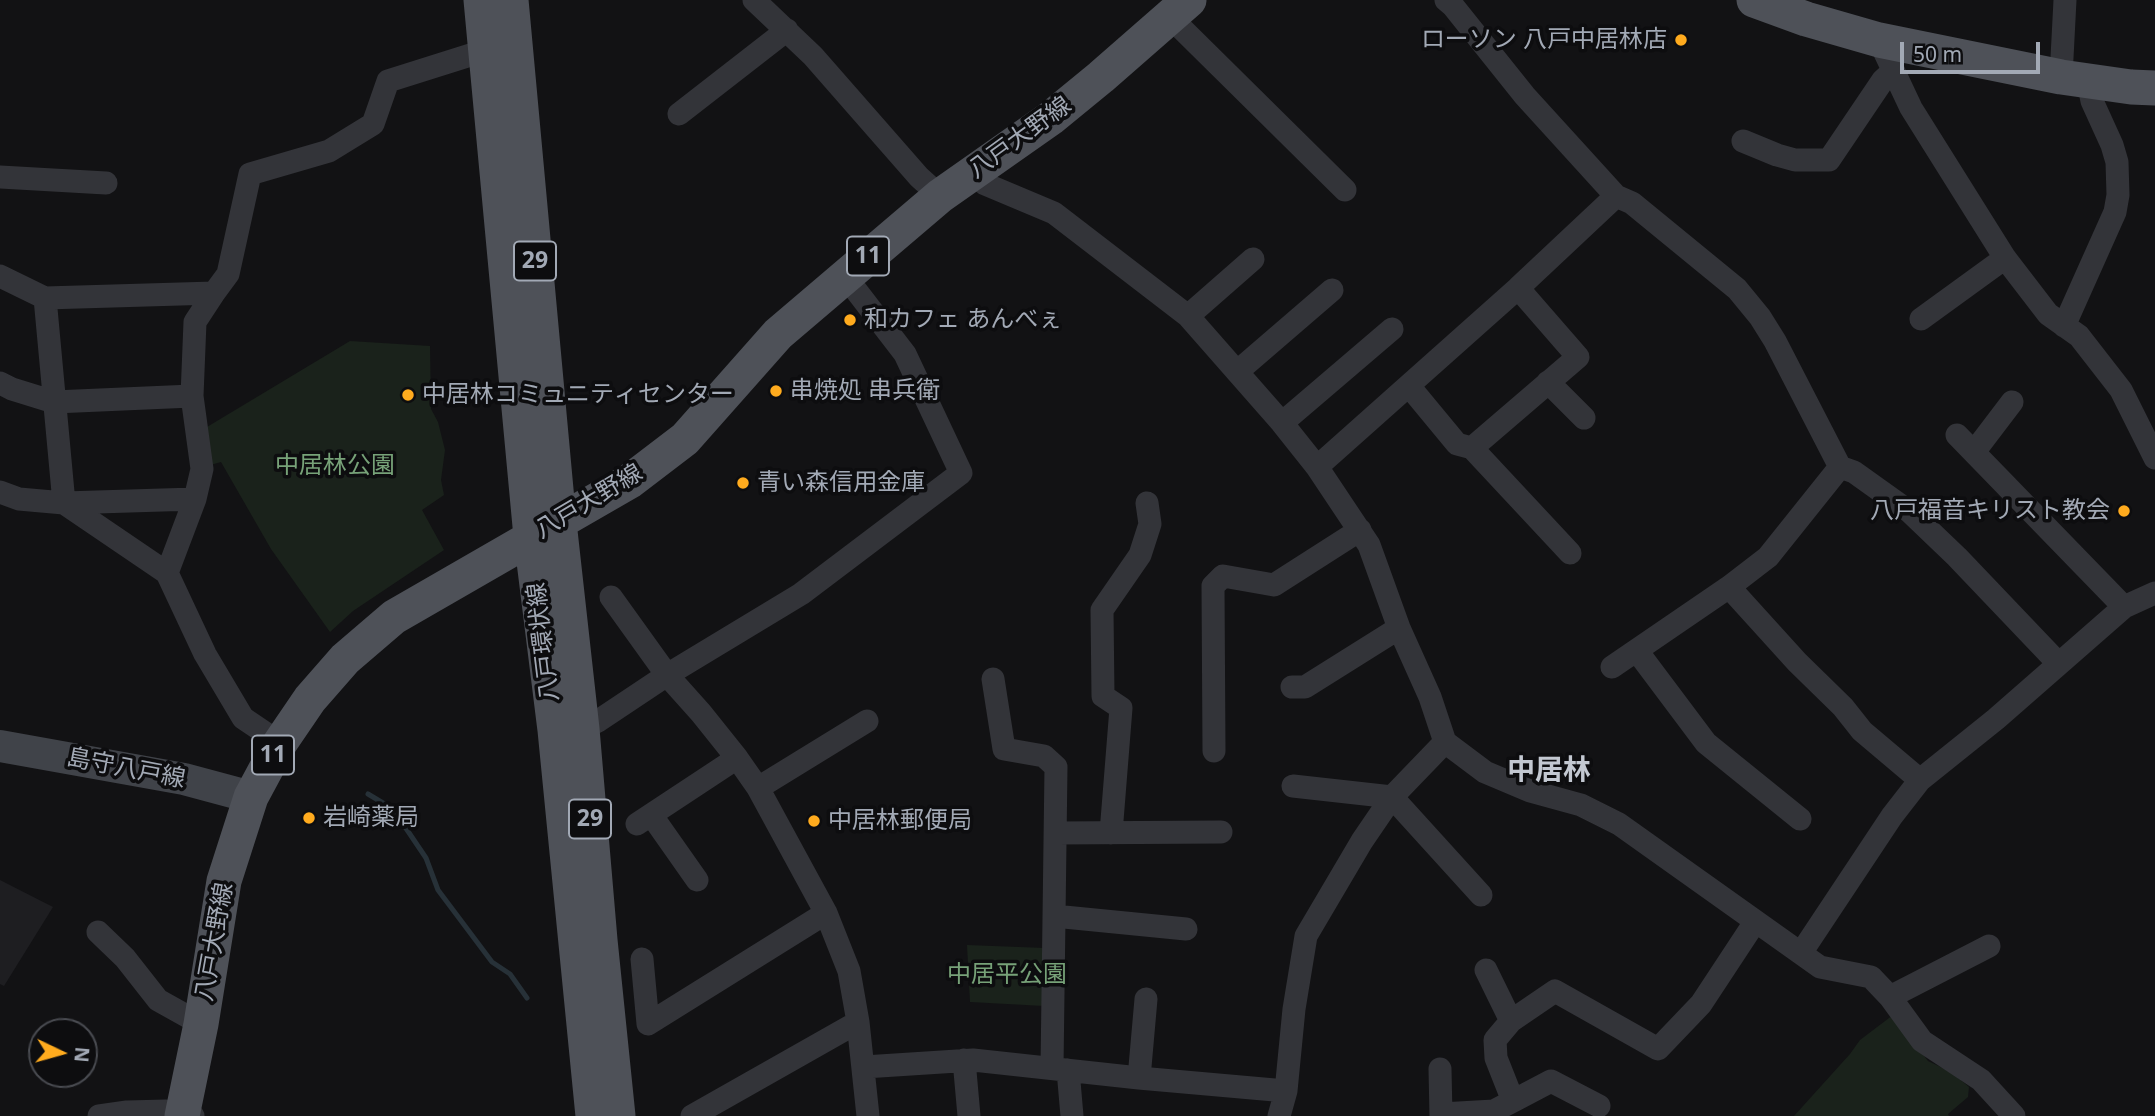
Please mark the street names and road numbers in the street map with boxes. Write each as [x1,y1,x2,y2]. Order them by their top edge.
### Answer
street label: 八戸大野線 [963,91,1077,185]
road number: 11 [847,236,889,276]
road number: 29 [514,242,556,280]
street label: 八戸大野線 [530,459,648,545]
street label: 八戸環状線 [522,581,566,703]
road number: 11 [252,736,294,775]
street label: 島守八戸線 [64,743,188,795]
road number: 29 [569,800,611,838]
street label: 八戸大野線 [190,880,240,1004]

